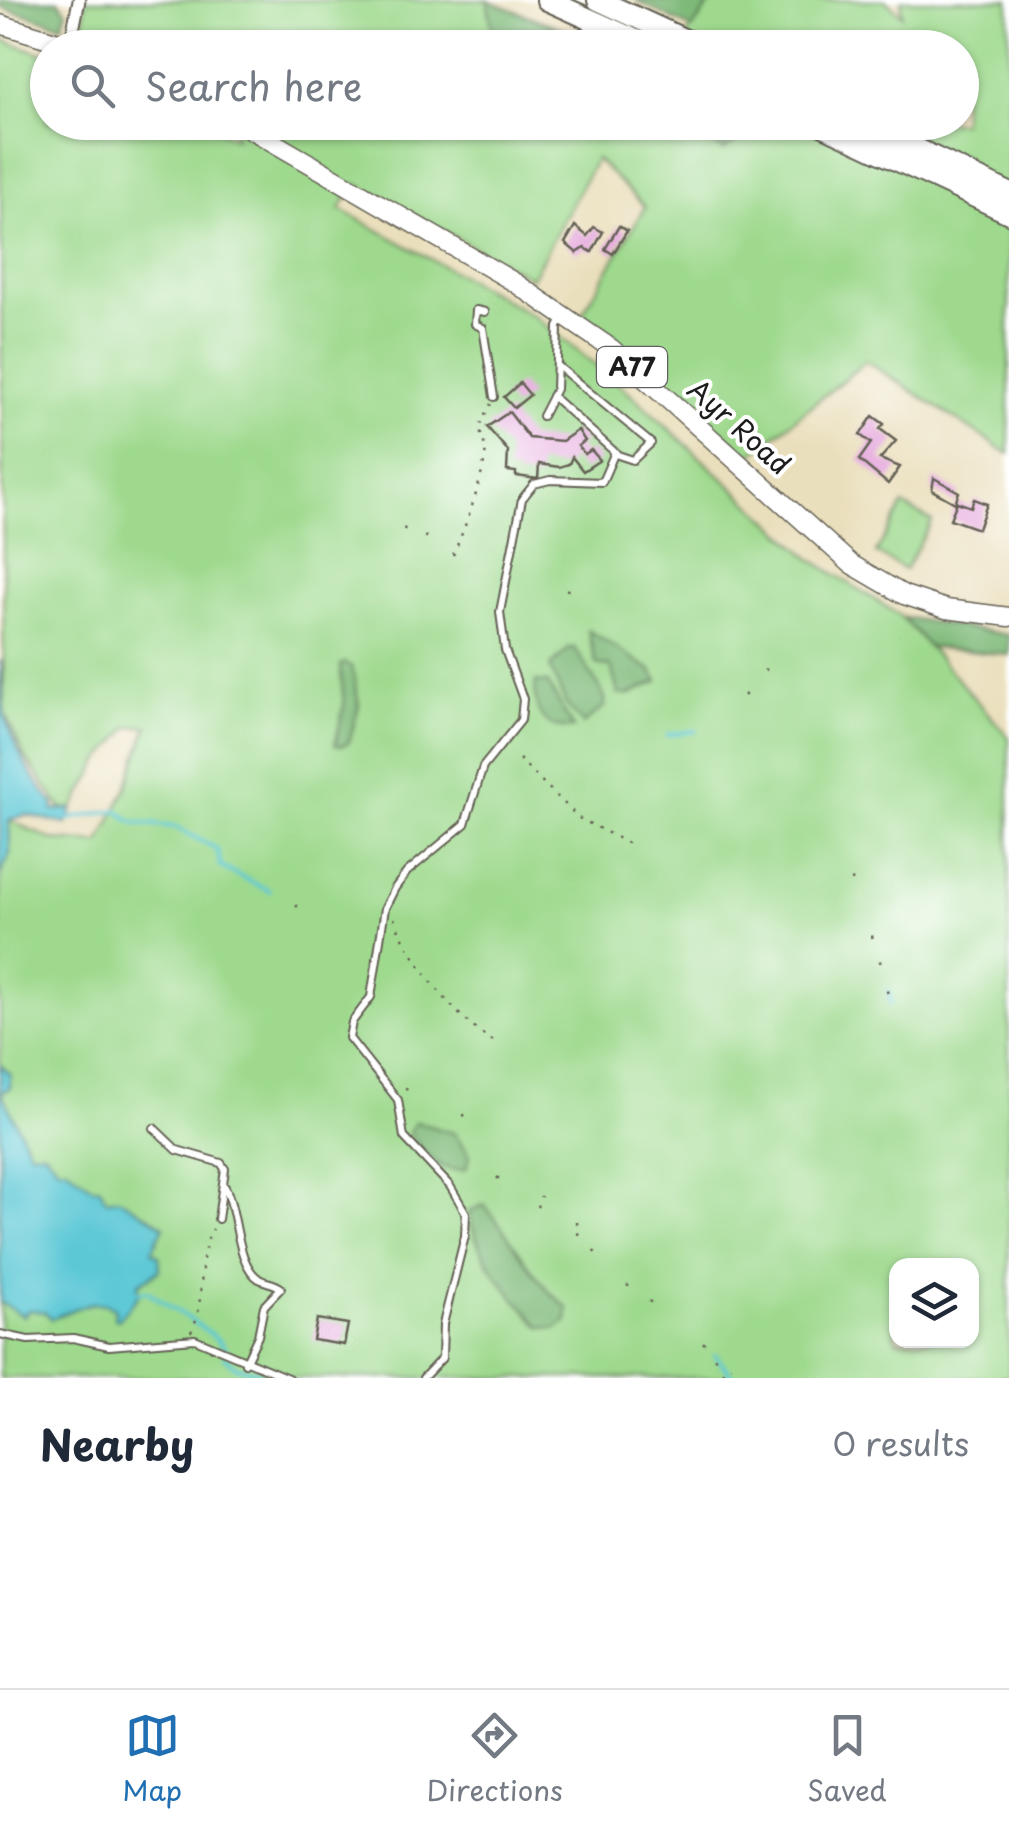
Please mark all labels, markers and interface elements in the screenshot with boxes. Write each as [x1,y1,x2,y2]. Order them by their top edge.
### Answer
search box [30,30,979,140]
text: Search here [145,57,362,114]
icon: search [65,58,120,113]
road number: A77 [597,347,667,387]
street label: Ayr Road [679,368,801,484]
map controls [889,1258,979,1348]
button: layers [889,1258,979,1348]
text: Nearby [40,1412,194,1475]
text: 0 results [833,1419,969,1467]
tab: Map [122,1708,182,1811]
tab: Directions [427,1708,563,1811]
tab: Saved [807,1708,887,1811]

